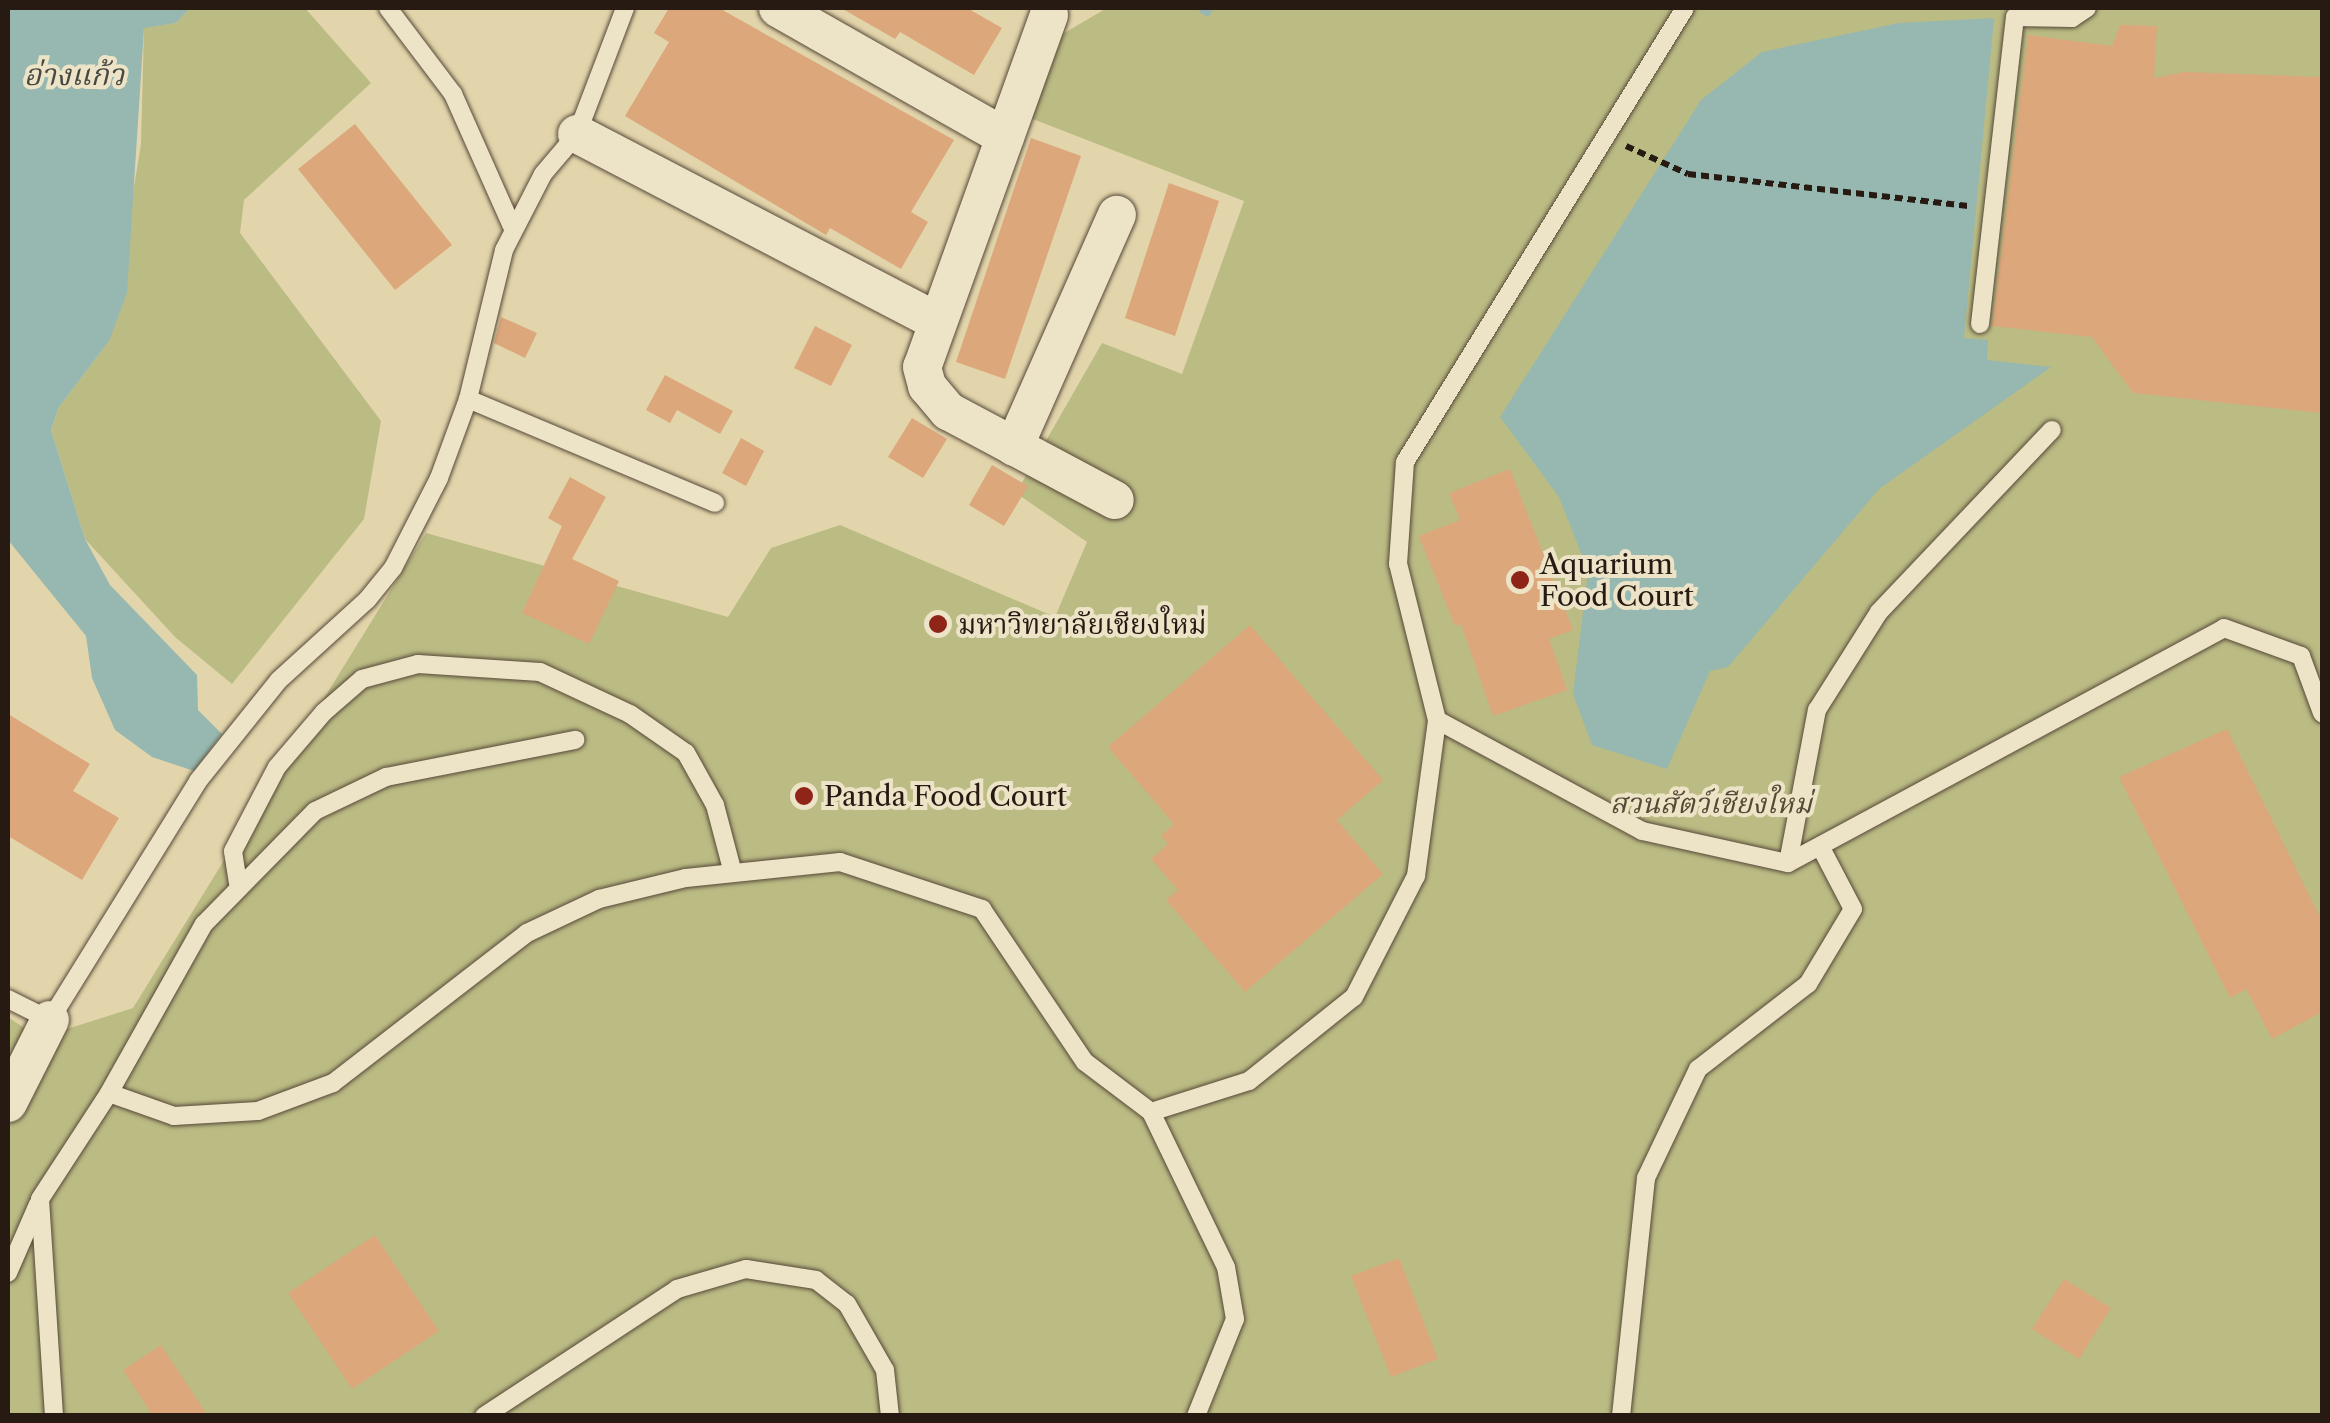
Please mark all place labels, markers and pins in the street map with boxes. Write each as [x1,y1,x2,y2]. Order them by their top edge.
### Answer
place label: Aquarium Food Court [1540,547,1694,613]
marker: Aquarium Food Court [1509,569,1531,591]
place label: มหาวิทยาลัยเชียงใหม่ [958,607,1207,641]
marker: มหาวิทยาลัยเชียงใหม่ [927,613,949,635]
place label: Panda Food Court [824,779,1067,813]
marker: Panda Food Court [793,785,815,807]

